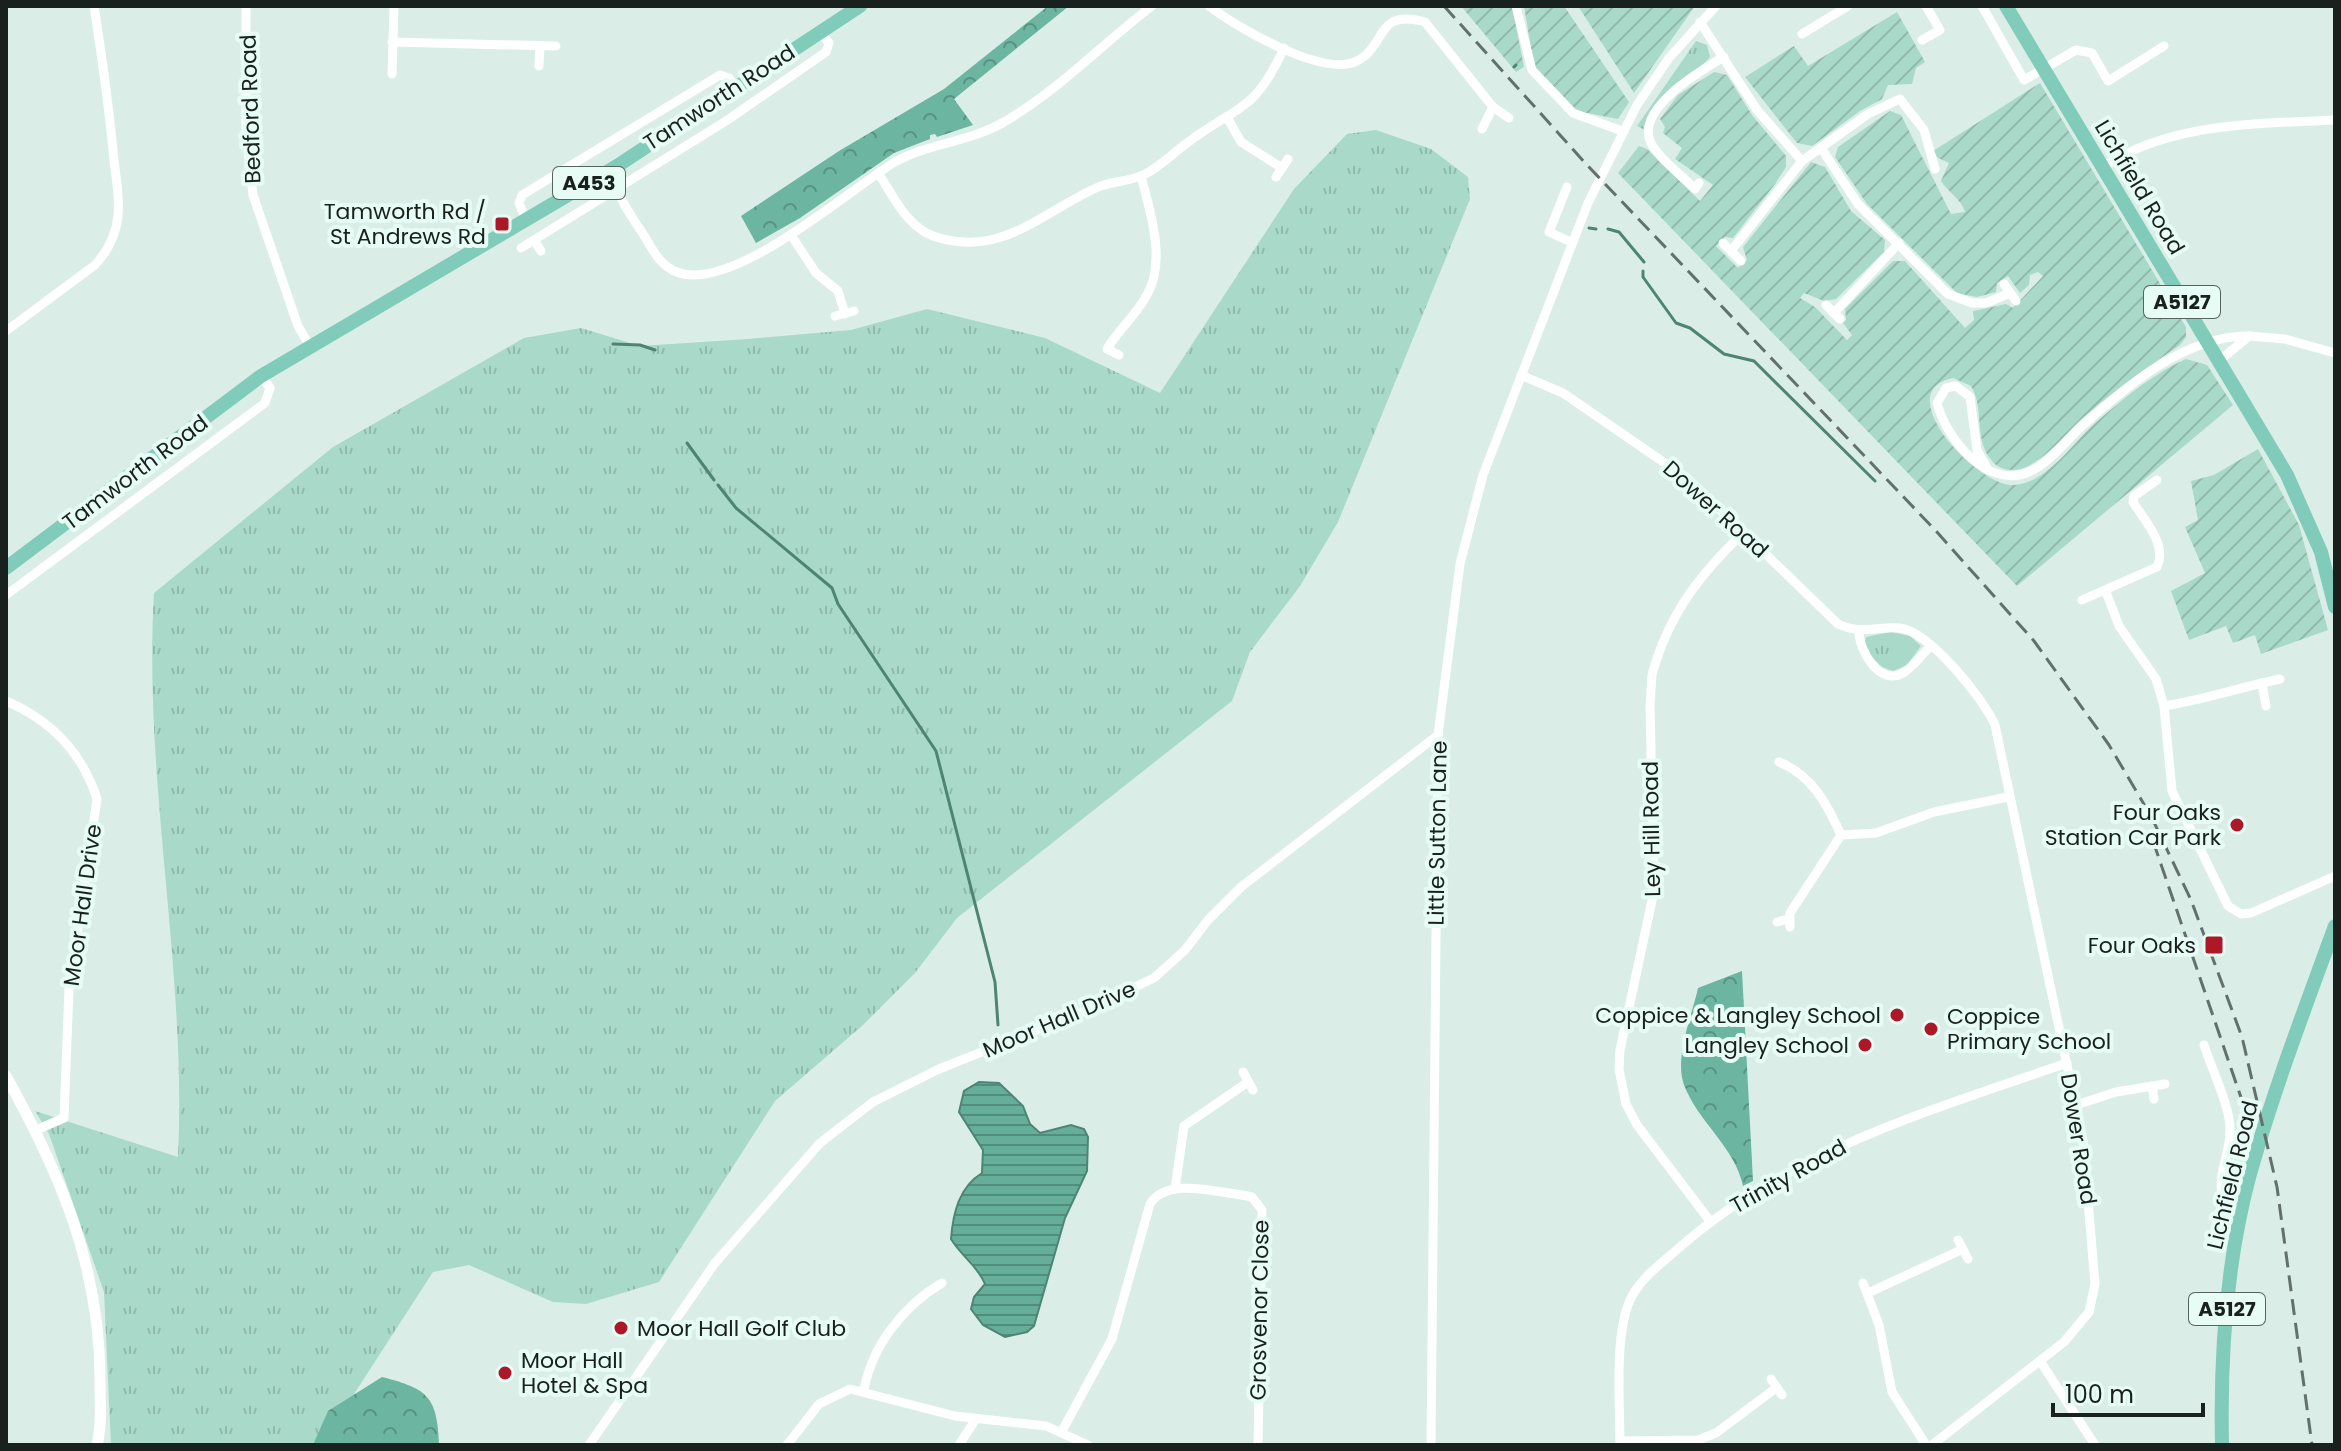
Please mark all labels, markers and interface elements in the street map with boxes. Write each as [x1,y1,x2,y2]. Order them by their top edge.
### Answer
street label: Bedford Road [232,34,269,184]
street label: Tamworth Road [637,37,801,158]
street label: Lichfield Road [2087,114,2192,260]
road number: A453 [553,167,625,199]
place label: Tamworth Rd / St Andrews Rd [324,196,486,252]
marker: Tamworth Rd / St Andrews Rd [493,215,511,233]
road number: A5127 [2144,286,2220,318]
street label: Tamworth Road [56,407,214,537]
street label: Dower Road [1656,453,1775,565]
street label: Little Sutton Lane [1420,740,1455,926]
street label: Ley Hill Road [1635,761,1668,897]
place label: Four Oaks Station Car Park [2045,797,2222,853]
marker: Four Oaks Station Car Park [2228,816,2246,834]
street label: Moor Hall Drive [56,822,109,988]
place label: Four Oaks [2088,930,2196,961]
marker: Four Oaks [2203,934,2225,956]
street label: Moor Hall Drive [978,973,1140,1066]
place label: Coppice & Langley School [1595,1000,1881,1031]
place label: Coppice Primary School [1947,1001,2111,1057]
marker: Coppice & Langley School [1888,1006,1906,1024]
marker: Coppice Primary School [1922,1020,1940,1038]
place label: Langley School [1684,1030,1849,1061]
marker: Langley School [1856,1036,1874,1054]
street label: Dower Road [2053,1071,2104,1207]
street label: Lichfield Road [2199,1098,2266,1253]
street label: Trinity Road [1725,1132,1852,1221]
street label: Grosvenor Close [1242,1219,1277,1401]
road number: A5127 [2189,1293,2265,1325]
place label: Moor Hall Golf Club [637,1313,846,1344]
marker: Moor Hall Golf Club [612,1319,630,1337]
place label: Moor Hall Hotel & Spa [521,1345,648,1401]
marker: Moor Hall Hotel & Spa [496,1364,514,1382]
scale bar [2053,1367,2203,1417]
text: 100 m [2065,1378,2134,1411]

